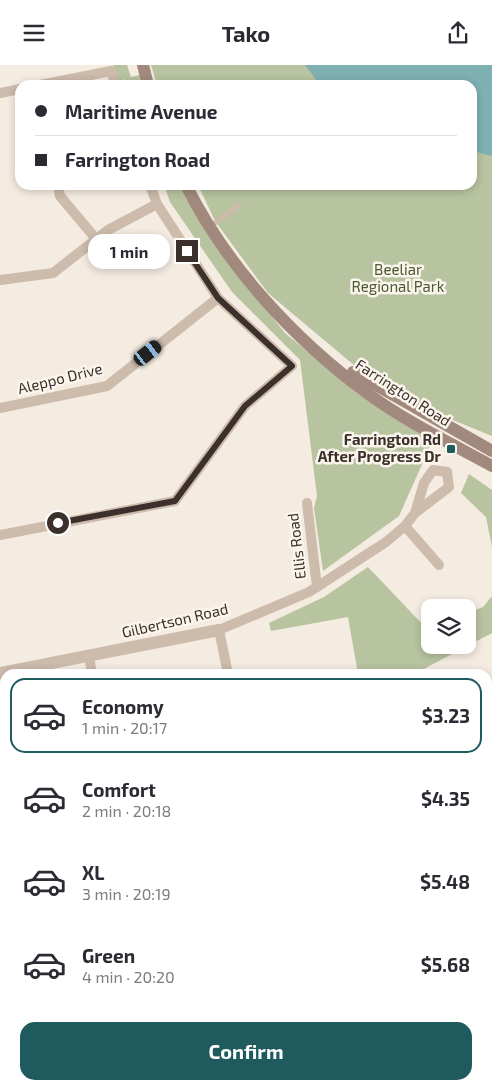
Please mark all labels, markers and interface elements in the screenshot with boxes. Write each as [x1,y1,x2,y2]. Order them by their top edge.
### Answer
icon: menu [20,19,48,47]
icon: share [444,19,472,47]
text: Tako [222,20,270,46]
text: Maritime Avenue [65,100,217,123]
text: Farrington Road [65,148,210,171]
callout: 1 min [87,233,170,269]
route end [176,240,198,262]
text: 1 min [110,242,148,261]
park label: Beeliar Regional Park [352,260,445,295]
car [131,338,164,368]
street label: Farrington Road [353,355,454,430]
street label: Aleppo Drive [16,359,104,397]
place label: Farrington Rd After Progress Dr [318,430,442,465]
marker: Farrington Rd After Progress Dr [445,443,457,455]
route start [47,512,69,534]
street label: Ellis Road [283,512,309,580]
street label: Gilbertson Road [120,599,230,641]
map controls [421,599,476,654]
button: layers [421,599,476,654]
icon: car [22,693,67,738]
text: Economy [82,695,164,718]
text: $3.23 [422,704,470,727]
text: 1 min · 20:17 [82,718,167,737]
icon: car [22,776,67,821]
text: Comfort [82,778,156,801]
text: $4.35 [421,787,470,810]
text: 2 min · 20:18 [82,801,171,820]
icon: car [22,859,67,904]
text: XL [82,861,104,884]
text: $5.48 [420,870,470,893]
text: 3 min · 20:19 [82,884,171,903]
icon: car [22,942,67,987]
text: Green [82,944,135,967]
text: $5.68 [421,953,470,976]
text: 4 min · 20:20 [82,967,175,986]
button: Confirm [20,1022,472,1080]

